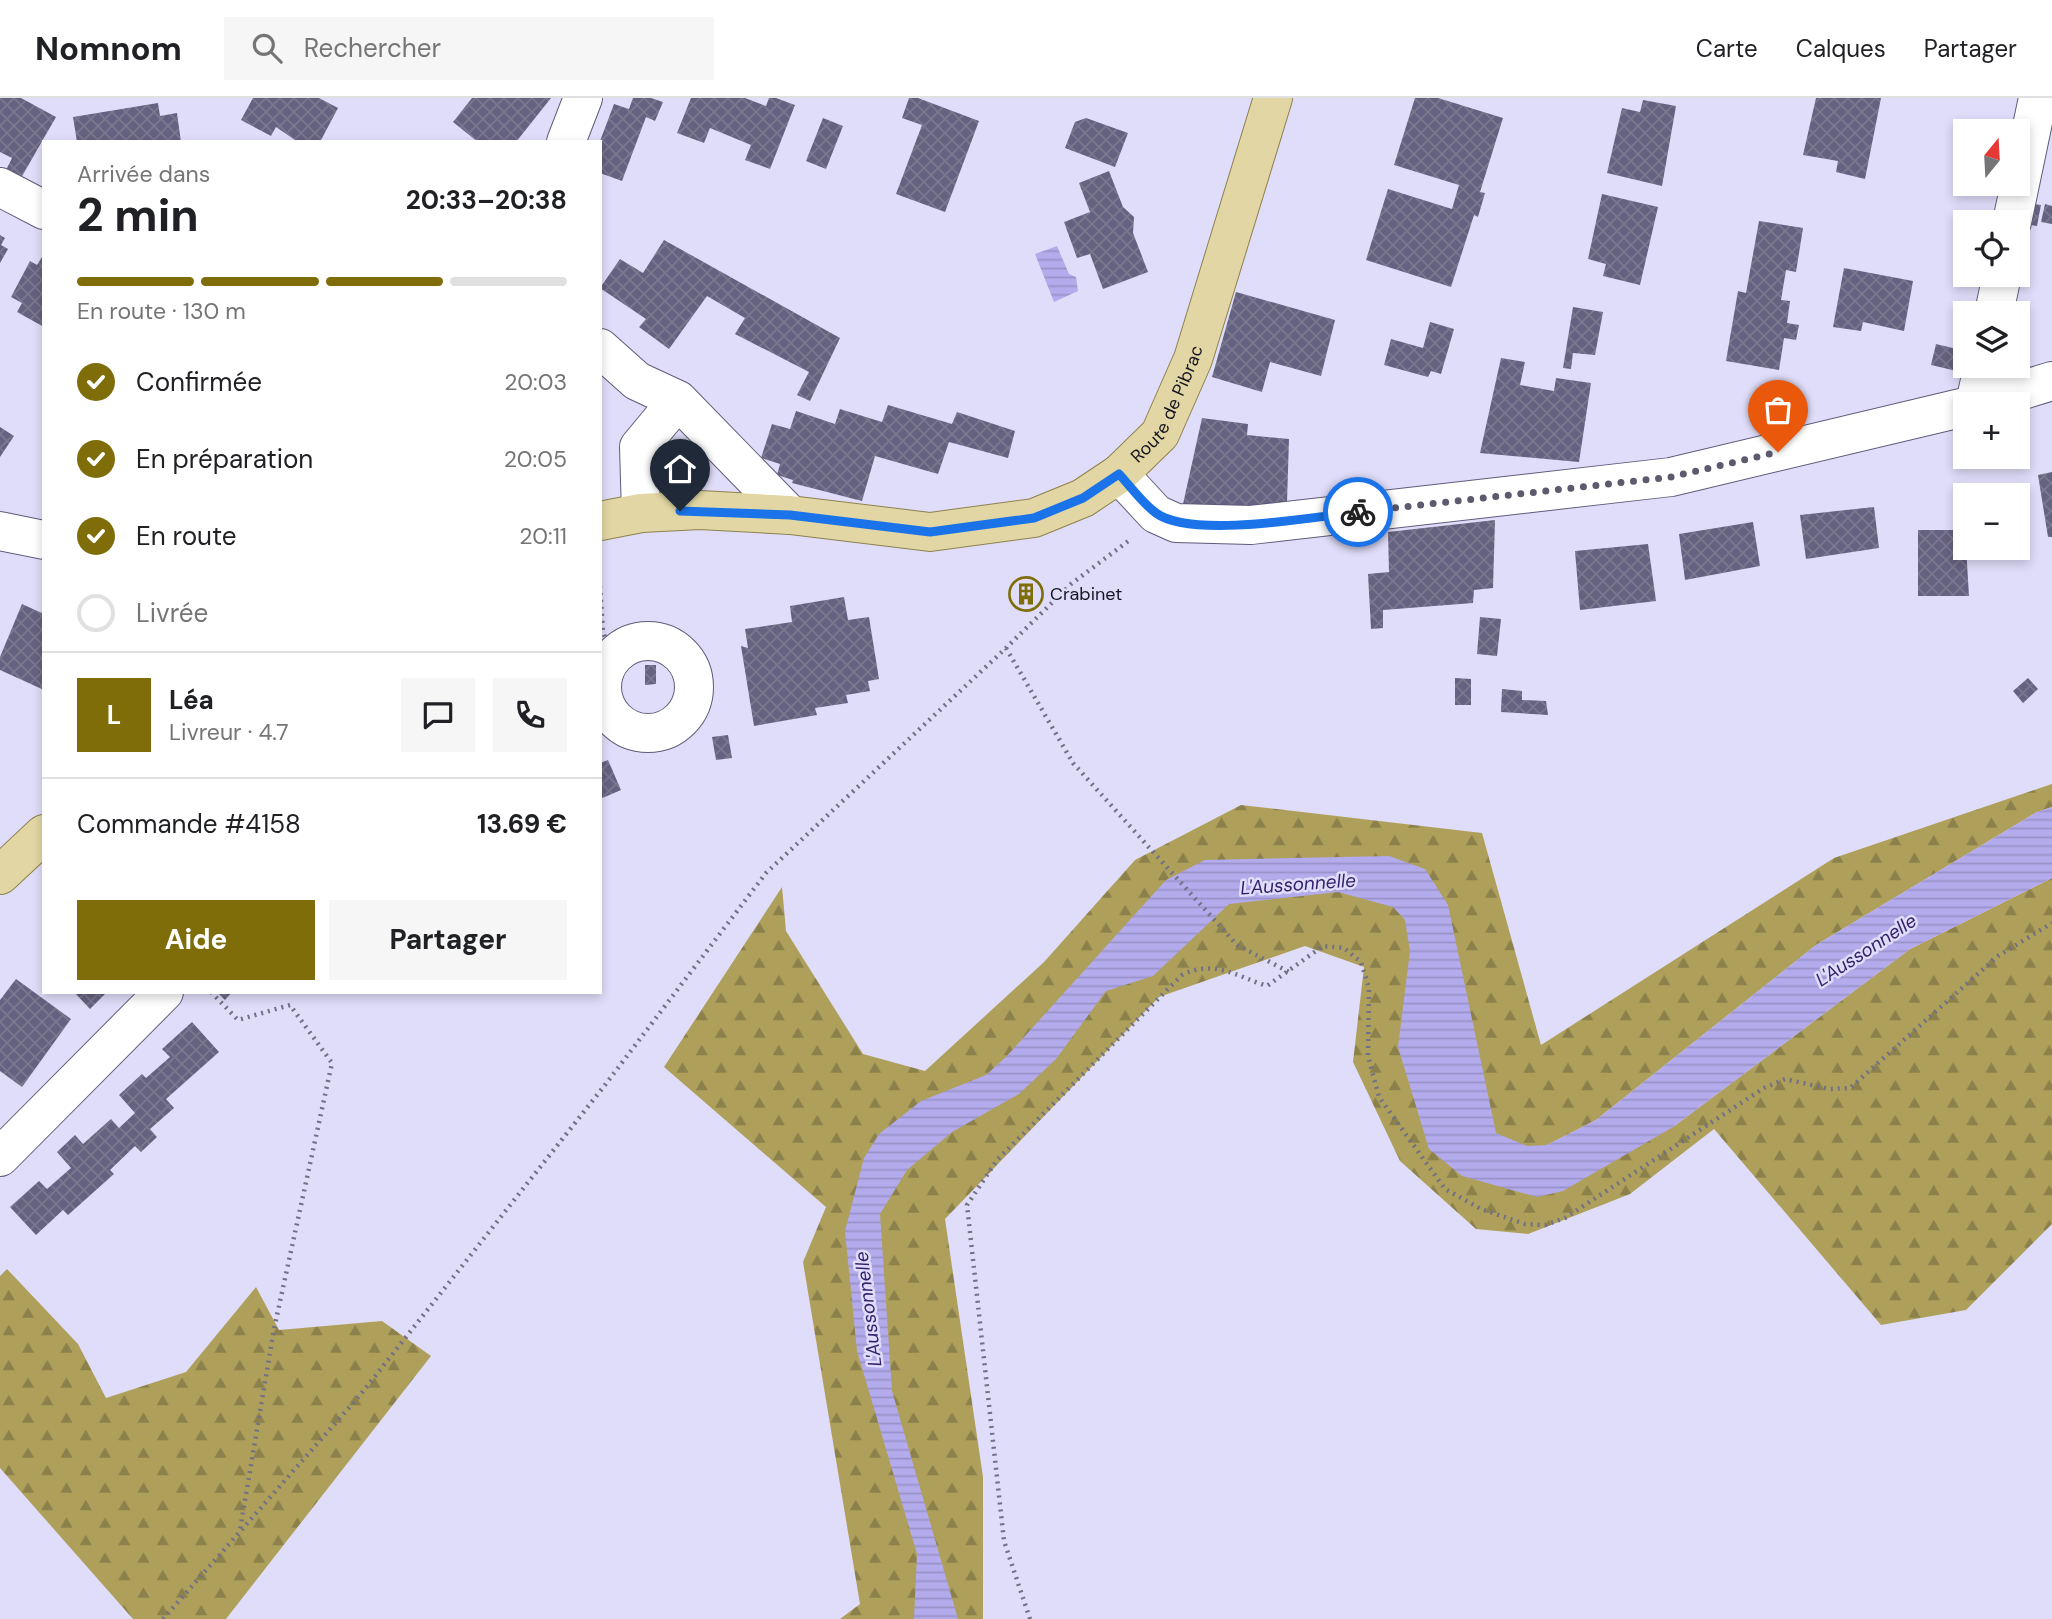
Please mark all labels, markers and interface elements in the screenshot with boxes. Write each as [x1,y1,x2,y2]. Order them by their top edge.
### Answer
search box [224,17,714,80]
text: Nomnom [35,27,182,70]
icon: search [248,29,286,67]
text: Rechercher [304,31,441,65]
text: Carte [1696,33,1758,64]
text: Calques [1796,33,1886,64]
text: Partager [1924,33,2017,64]
north arrow [1953,119,2030,196]
map controls [1953,119,2030,560]
text: Arrivée dans [77,159,210,189]
text: 20:33–20:38 [406,183,567,217]
text: 2 min [77,185,199,245]
button: locate [1953,210,2030,287]
text: En route · 130 m [77,296,246,326]
button: layers [1953,301,2030,378]
street label: Route de Pibrac [1125,342,1208,468]
icon: check [77,363,115,401]
text: Confirmée [136,365,262,399]
text: 20:03 [504,367,567,397]
pin [1748,380,1808,452]
icon: bag [1759,391,1797,429]
button: + [1953,392,2030,469]
pin [650,439,710,511]
icon: check [77,440,115,478]
text: En préparation [136,442,313,476]
text: 20:05 [504,444,567,474]
icon: home [661,450,699,488]
courier [1323,477,1393,547]
button: − [1953,483,2030,560]
icon: bike [1339,493,1377,531]
icon: check [77,517,115,555]
text: En route [136,519,237,553]
text: 20:11 [519,521,567,551]
building icon: Crabinet [1007,575,1045,613]
place label: Crabinet [1050,582,1122,606]
text: Livrée [136,596,208,630]
button: chat [401,678,475,752]
button: phone [493,678,567,752]
text: Léa [169,683,214,717]
text: L [107,698,121,732]
text: Livreur · 4.7 [169,717,289,747]
text: Commande #4158 [77,807,301,841]
text: 13.69 € [477,807,567,841]
water label: L'Aussonnelle [1239,867,1357,901]
button: Aide [77,900,315,980]
button: Partager [329,900,567,980]
water label: L'Aussonnelle [1811,908,1921,992]
water label: L'Aussonnelle [849,1250,887,1368]

